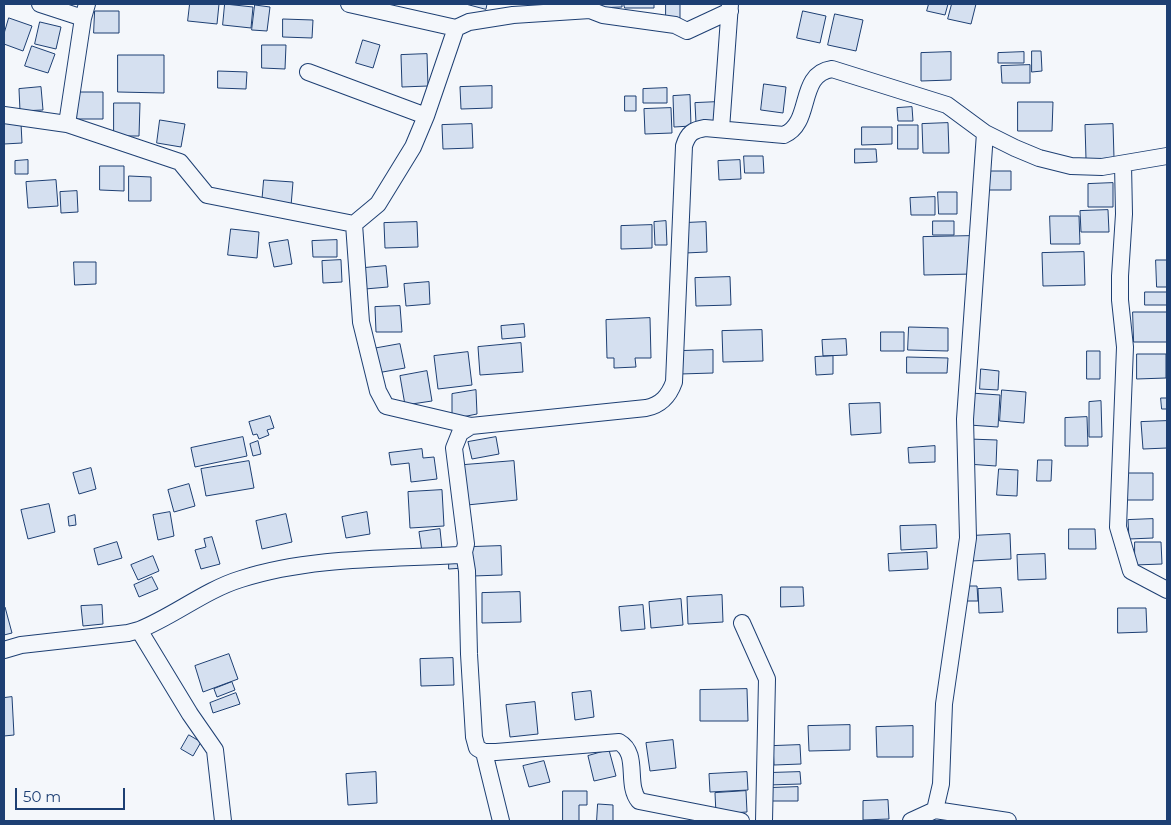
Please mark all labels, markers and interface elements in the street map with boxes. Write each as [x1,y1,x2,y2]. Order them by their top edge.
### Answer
scale bar [18,778,128,810]
text: 50 m [23,787,61,806]

